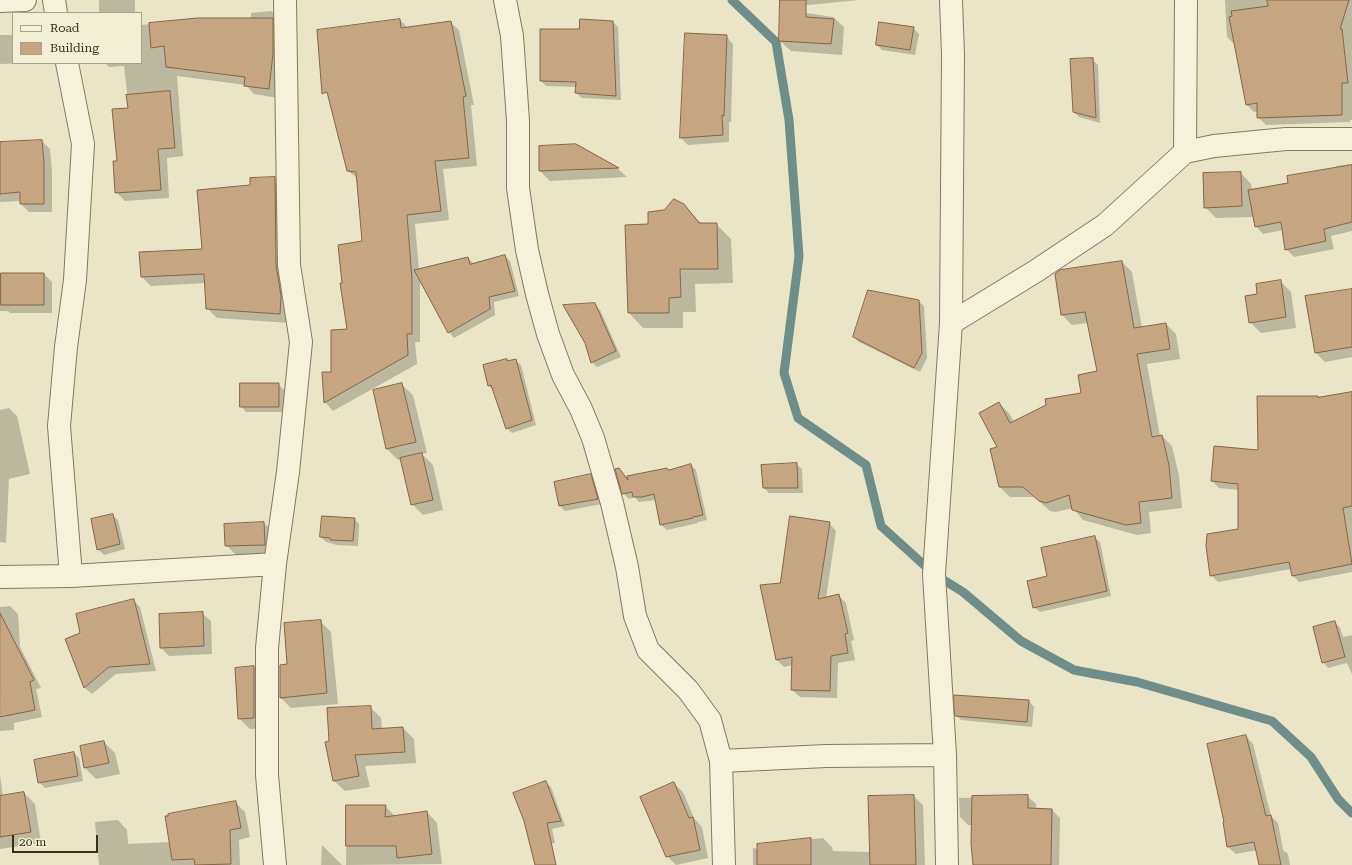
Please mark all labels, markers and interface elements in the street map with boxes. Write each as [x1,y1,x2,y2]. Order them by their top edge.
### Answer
legend [12,12,142,64]
text: Road [50,21,79,35]
text: Building [50,41,99,55]
scale bar [14,827,100,853]
text: 20 m [19,835,46,849]

